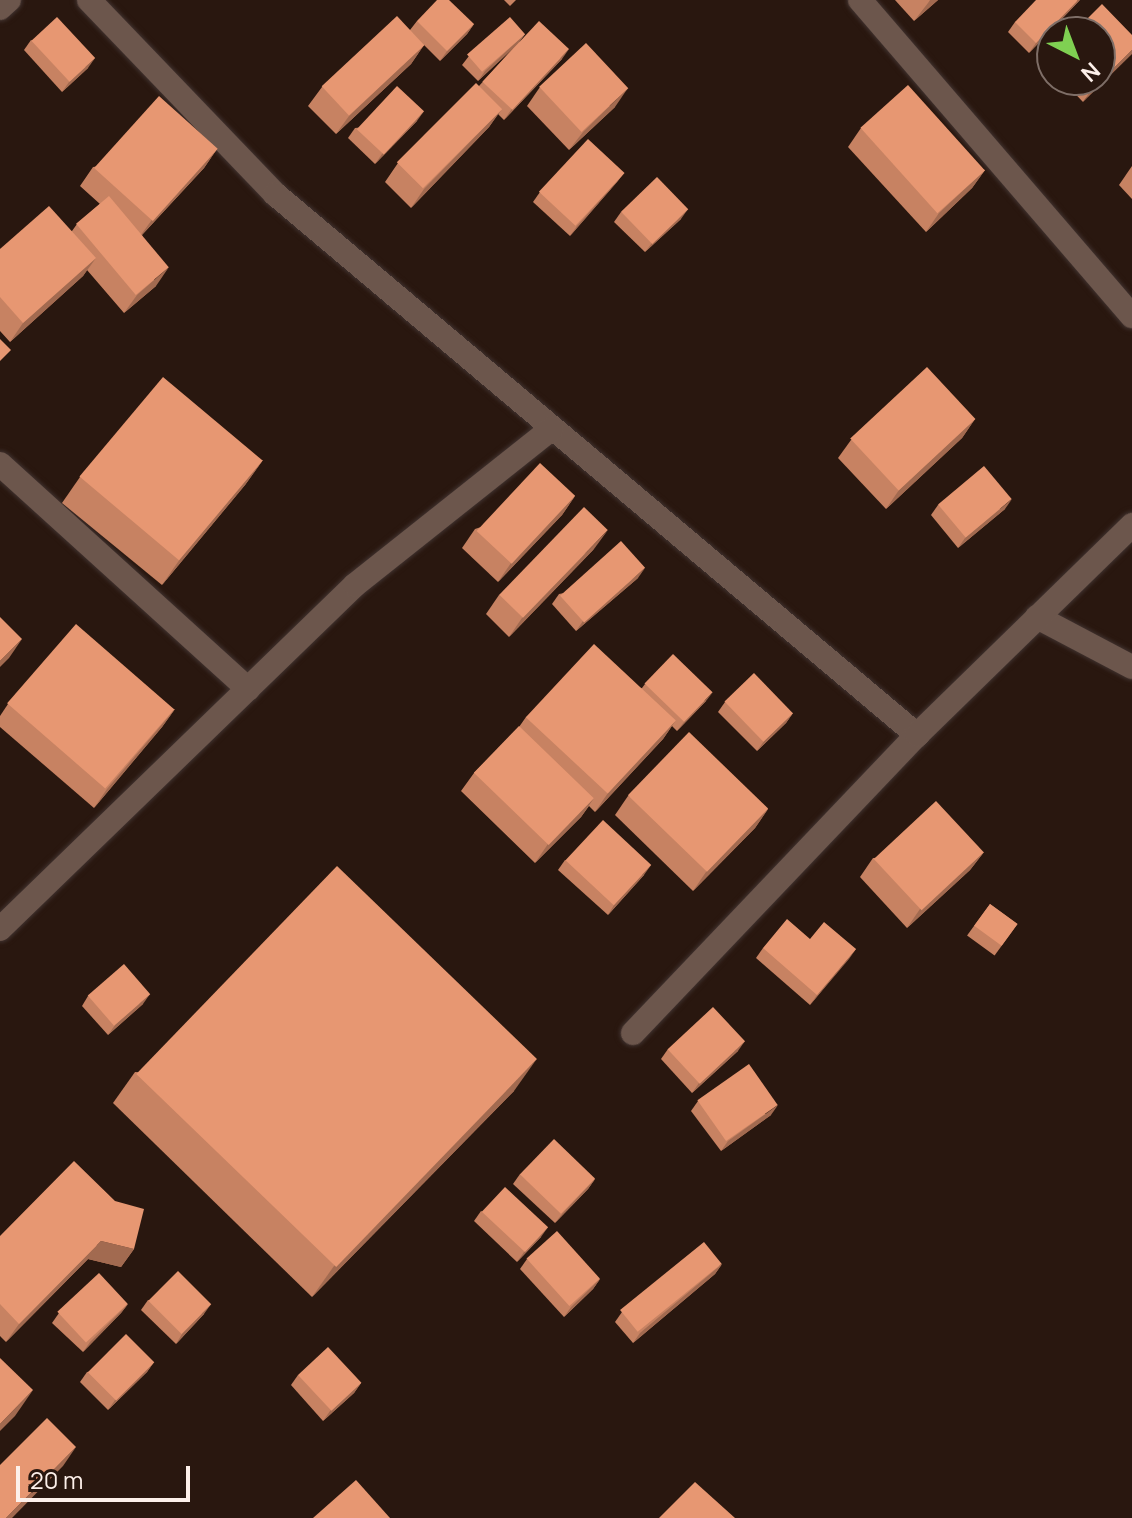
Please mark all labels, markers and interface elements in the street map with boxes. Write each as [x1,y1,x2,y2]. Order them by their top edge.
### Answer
north arrow [1036,16,1116,96]
text: N [1075,56,1107,89]
scale bar [20,1450,194,1500]
text: 20 m [30,1463,83,1496]

